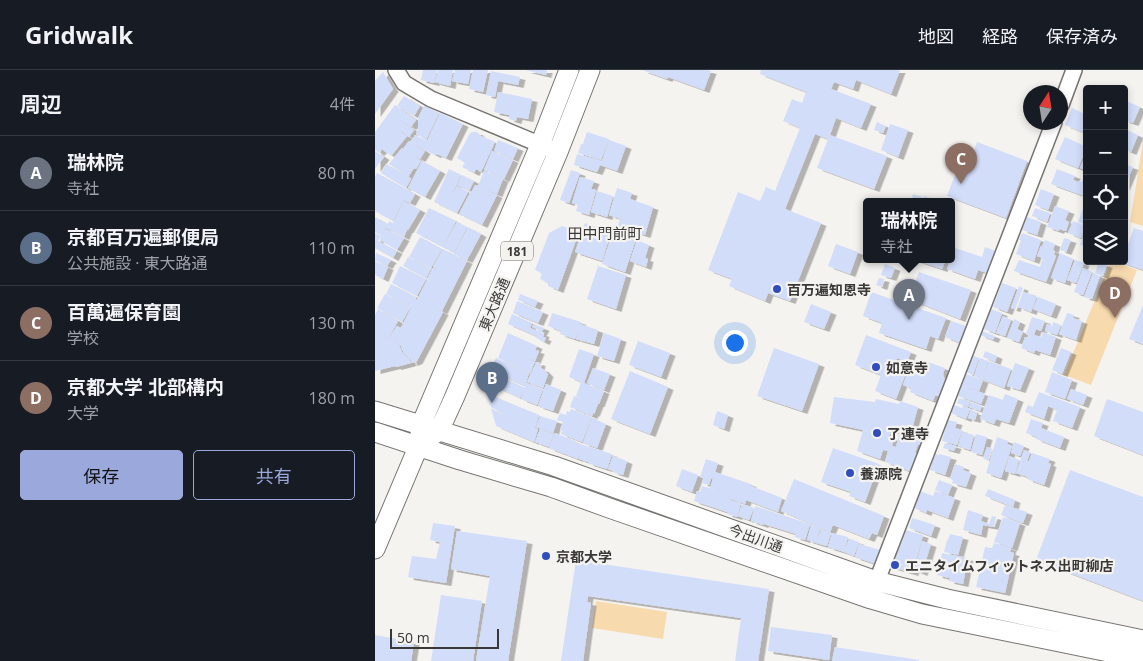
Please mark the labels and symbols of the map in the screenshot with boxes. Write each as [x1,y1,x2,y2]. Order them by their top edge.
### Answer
north arrow [1023,85,1068,130]
pin: C [945,143,977,184]
district label: 田中門前町 [567,223,643,243]
road number: 181 [501,242,533,260]
street label: 東大路通 [474,275,514,333]
pin: D [1099,277,1131,318]
pin: A [893,279,925,320]
place label: 百万遍知恩寺 [787,280,871,299]
marker: 百万遍知恩寺 [771,283,783,295]
your location [722,330,748,356]
place label: 如意寺 [886,358,928,377]
marker: 如意寺 [870,361,882,373]
pin: B [476,362,508,403]
place label: 了連寺 [887,424,929,443]
marker: 了連寺 [871,427,883,439]
place label: 養源院 [860,464,902,483]
marker: 養源院 [844,467,856,479]
street label: 今出川通 [726,519,786,557]
place label: 京都大学 [556,547,612,566]
marker: 京都大学 [540,550,552,562]
place label: エニタイムフィットネス出町柳店 [905,556,1114,575]
marker: エニタイムフィットネス出町柳店 [889,559,901,571]
scale bar [390,626,499,649]

